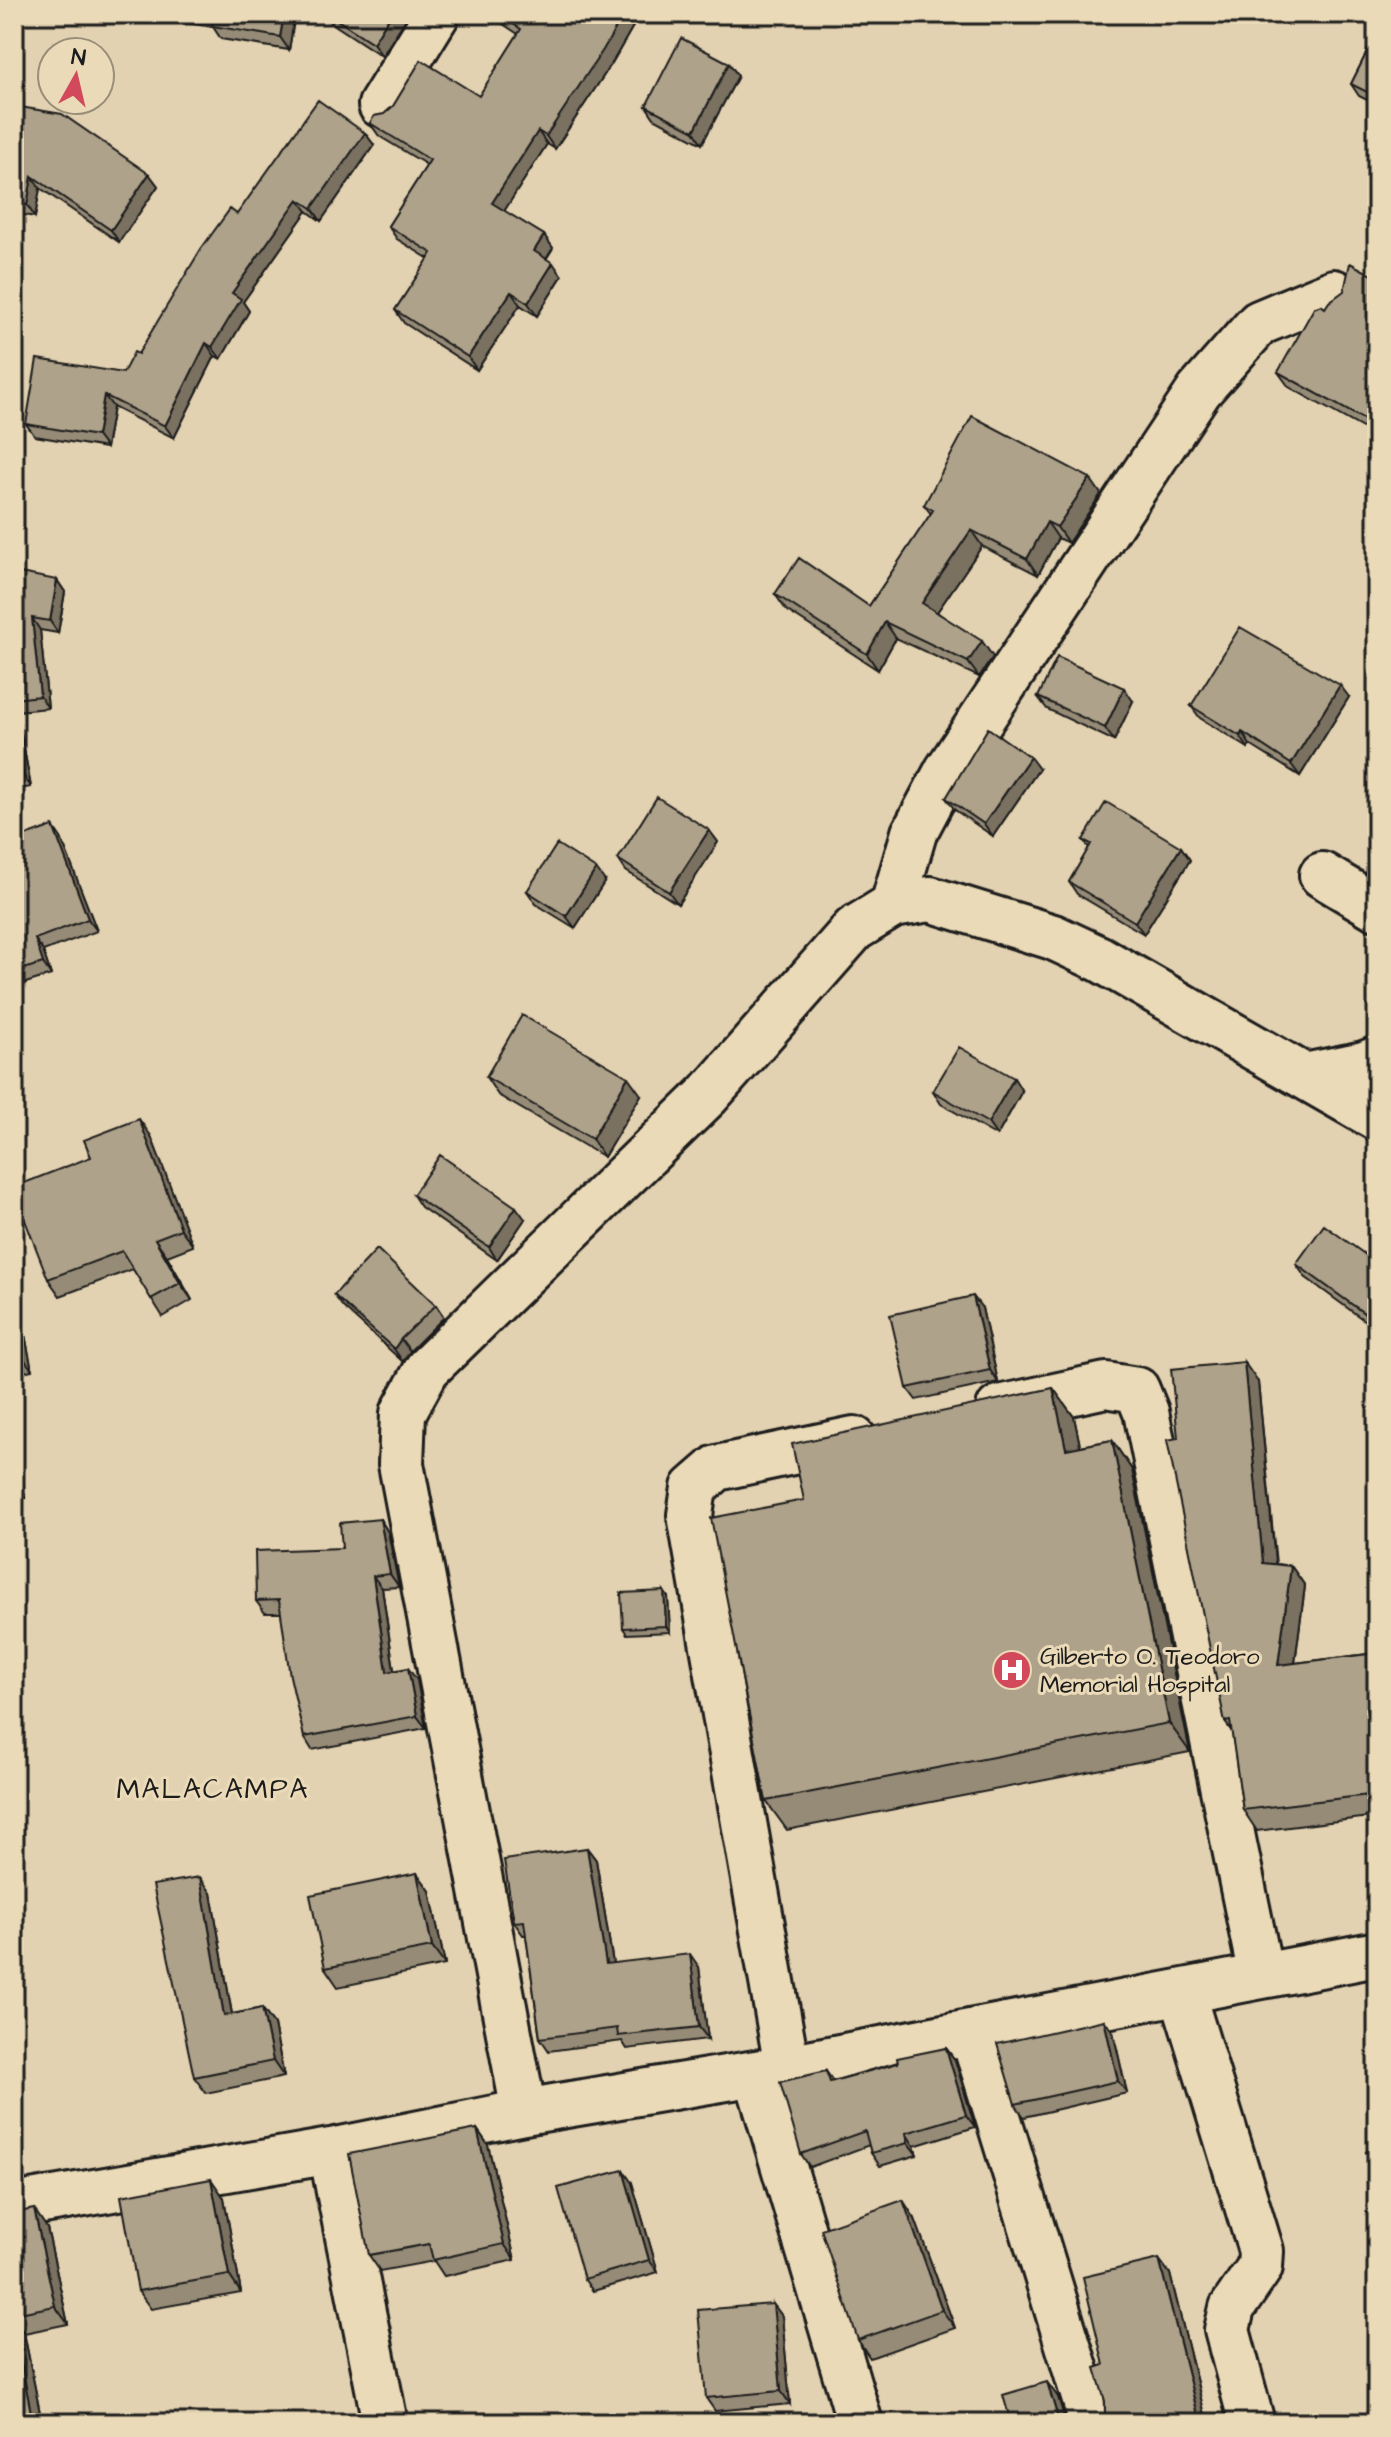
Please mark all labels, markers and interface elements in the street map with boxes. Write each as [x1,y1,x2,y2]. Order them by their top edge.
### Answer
north arrow [36,36,116,116]
text: N [70,41,88,74]
place label: Gilberto O. Teodoro Memorial Hospital [1040,1640,1260,1702]
hospital icon: Gilberto O. Teodoro Memorial Hospital [991,1649,1033,1691]
district label: MALACAMPA [116,1770,310,1809]

